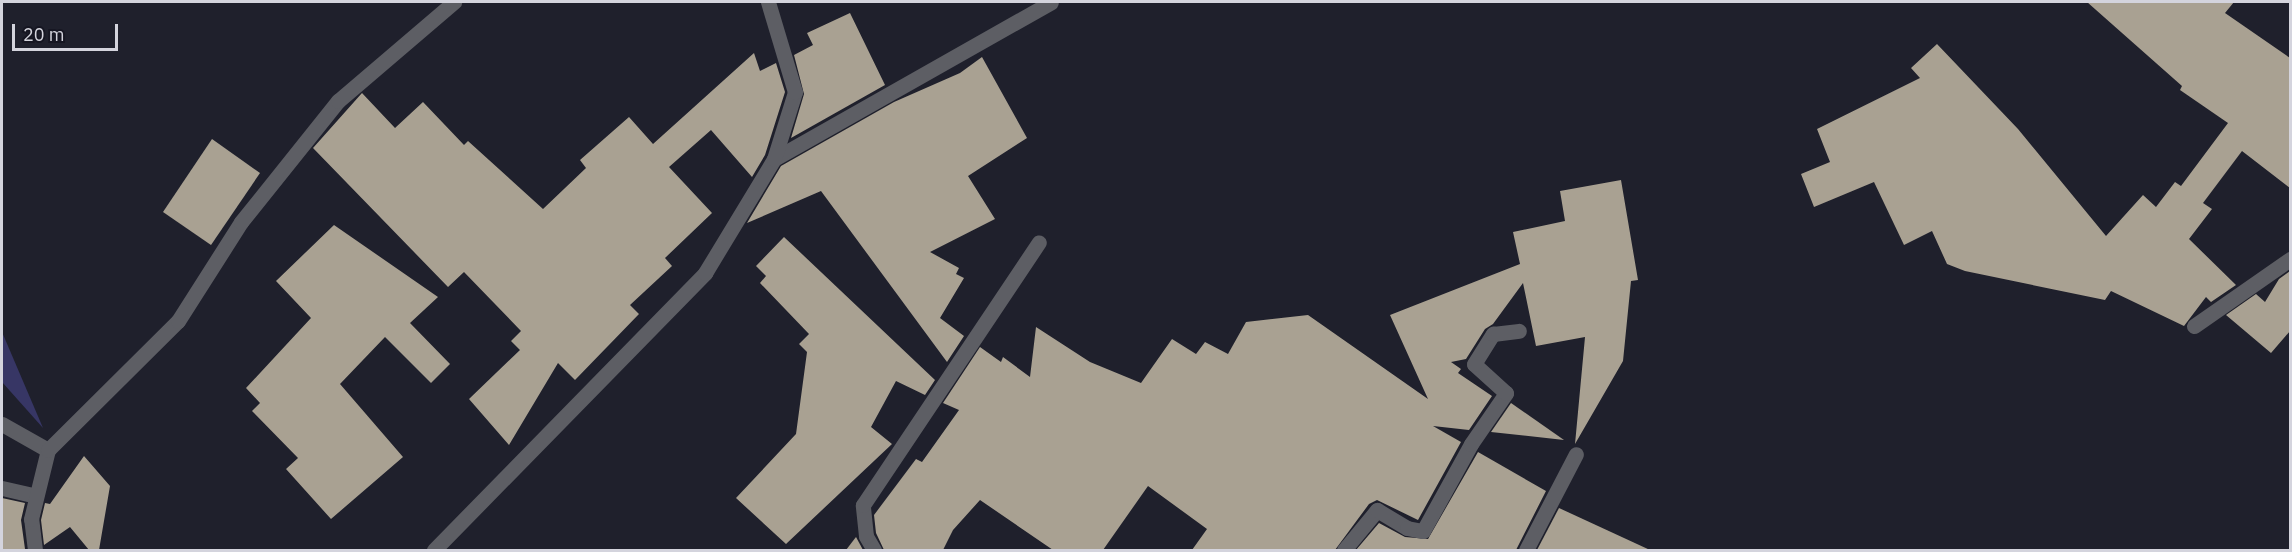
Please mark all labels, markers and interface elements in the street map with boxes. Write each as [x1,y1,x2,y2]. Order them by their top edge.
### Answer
scale bar [15,12,122,50]
text: 20 m [23,23,65,46]

